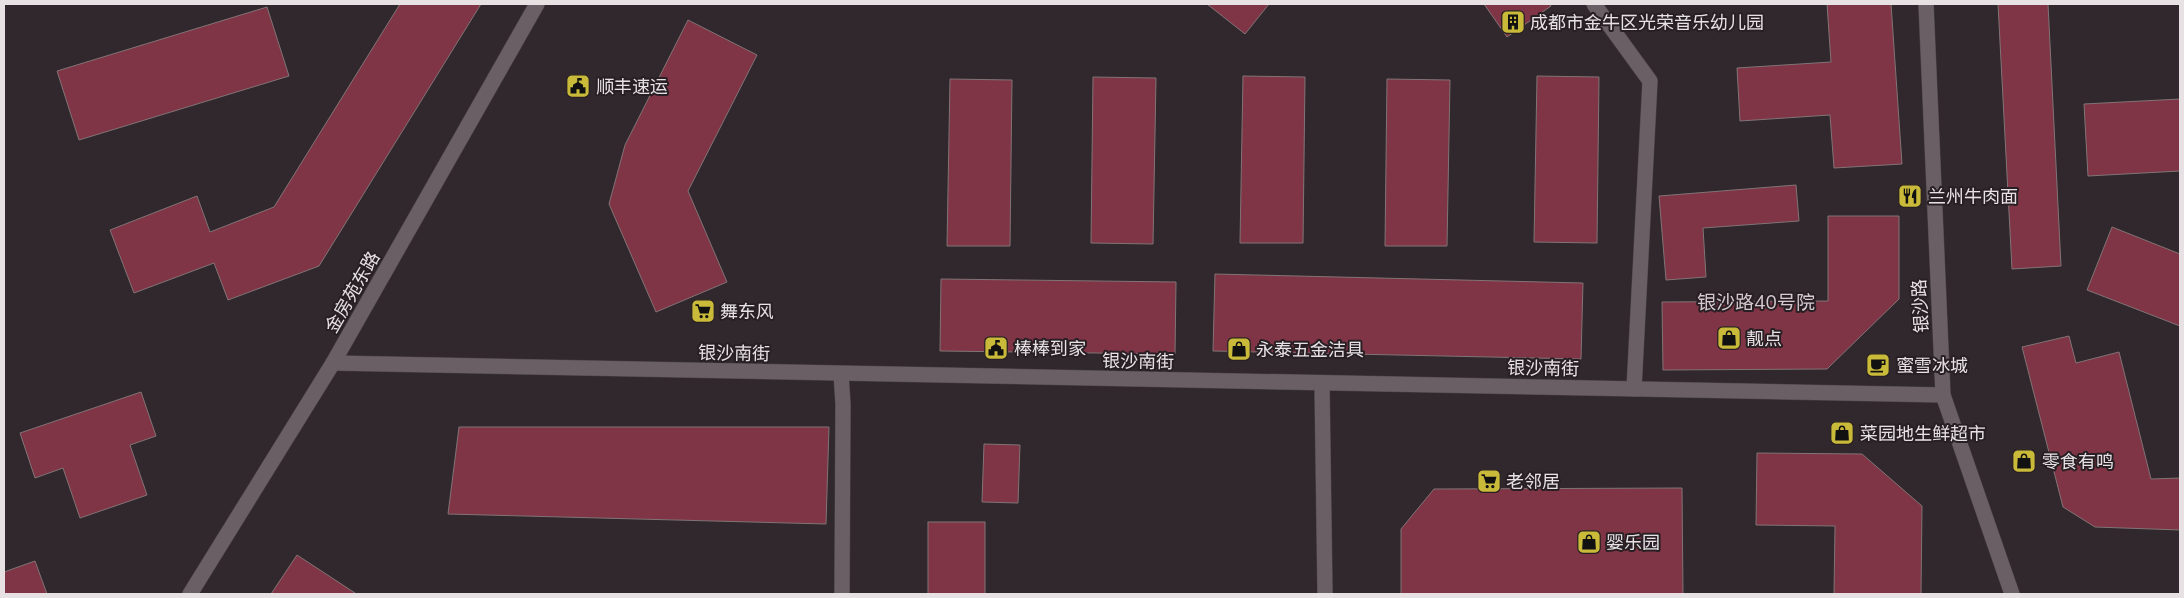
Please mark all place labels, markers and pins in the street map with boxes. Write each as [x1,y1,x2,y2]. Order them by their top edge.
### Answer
building icon: 成都市金牛区光荣音乐幼儿园 [1500,9,1526,35]
place label: 成都市金牛区光荣音乐幼儿园 [1530,11,1764,34]
public building icon: 顺丰速运 [565,73,591,99]
place label: 顺丰速运 [596,75,668,98]
restaurant icon: 兰州牛肉面 [1897,183,1923,209]
place label: 兰州牛肉面 [1928,185,2018,208]
supermarket icon: 舞东风 [690,298,716,324]
place label: 舞东风 [720,300,774,323]
shop icon: 靓点 [1716,325,1742,351]
place label: 靓点 [1746,327,1782,350]
public building icon: 棒棒到家 [983,335,1009,361]
shop icon: 永泰五金洁具 [1226,336,1252,362]
place label: 棒棒到家 [1014,337,1086,360]
place label: 永泰五金洁具 [1256,338,1364,361]
cafe icon: 蜜雪冰城 [1865,352,1891,378]
place label: 蜜雪冰城 [1896,354,1968,377]
shop icon: 菜园地生鲜超市 [1829,420,1855,446]
place label: 菜园地生鲜超市 [1860,422,1986,445]
shop icon: 零食有鸣 [2011,448,2037,474]
place label: 零食有鸣 [2042,450,2114,473]
supermarket icon: 老邻居 [1476,468,1502,494]
place label: 老邻居 [1506,470,1560,493]
shop icon: 婴乐园 [1576,529,1602,555]
place label: 婴乐园 [1606,531,1660,554]

